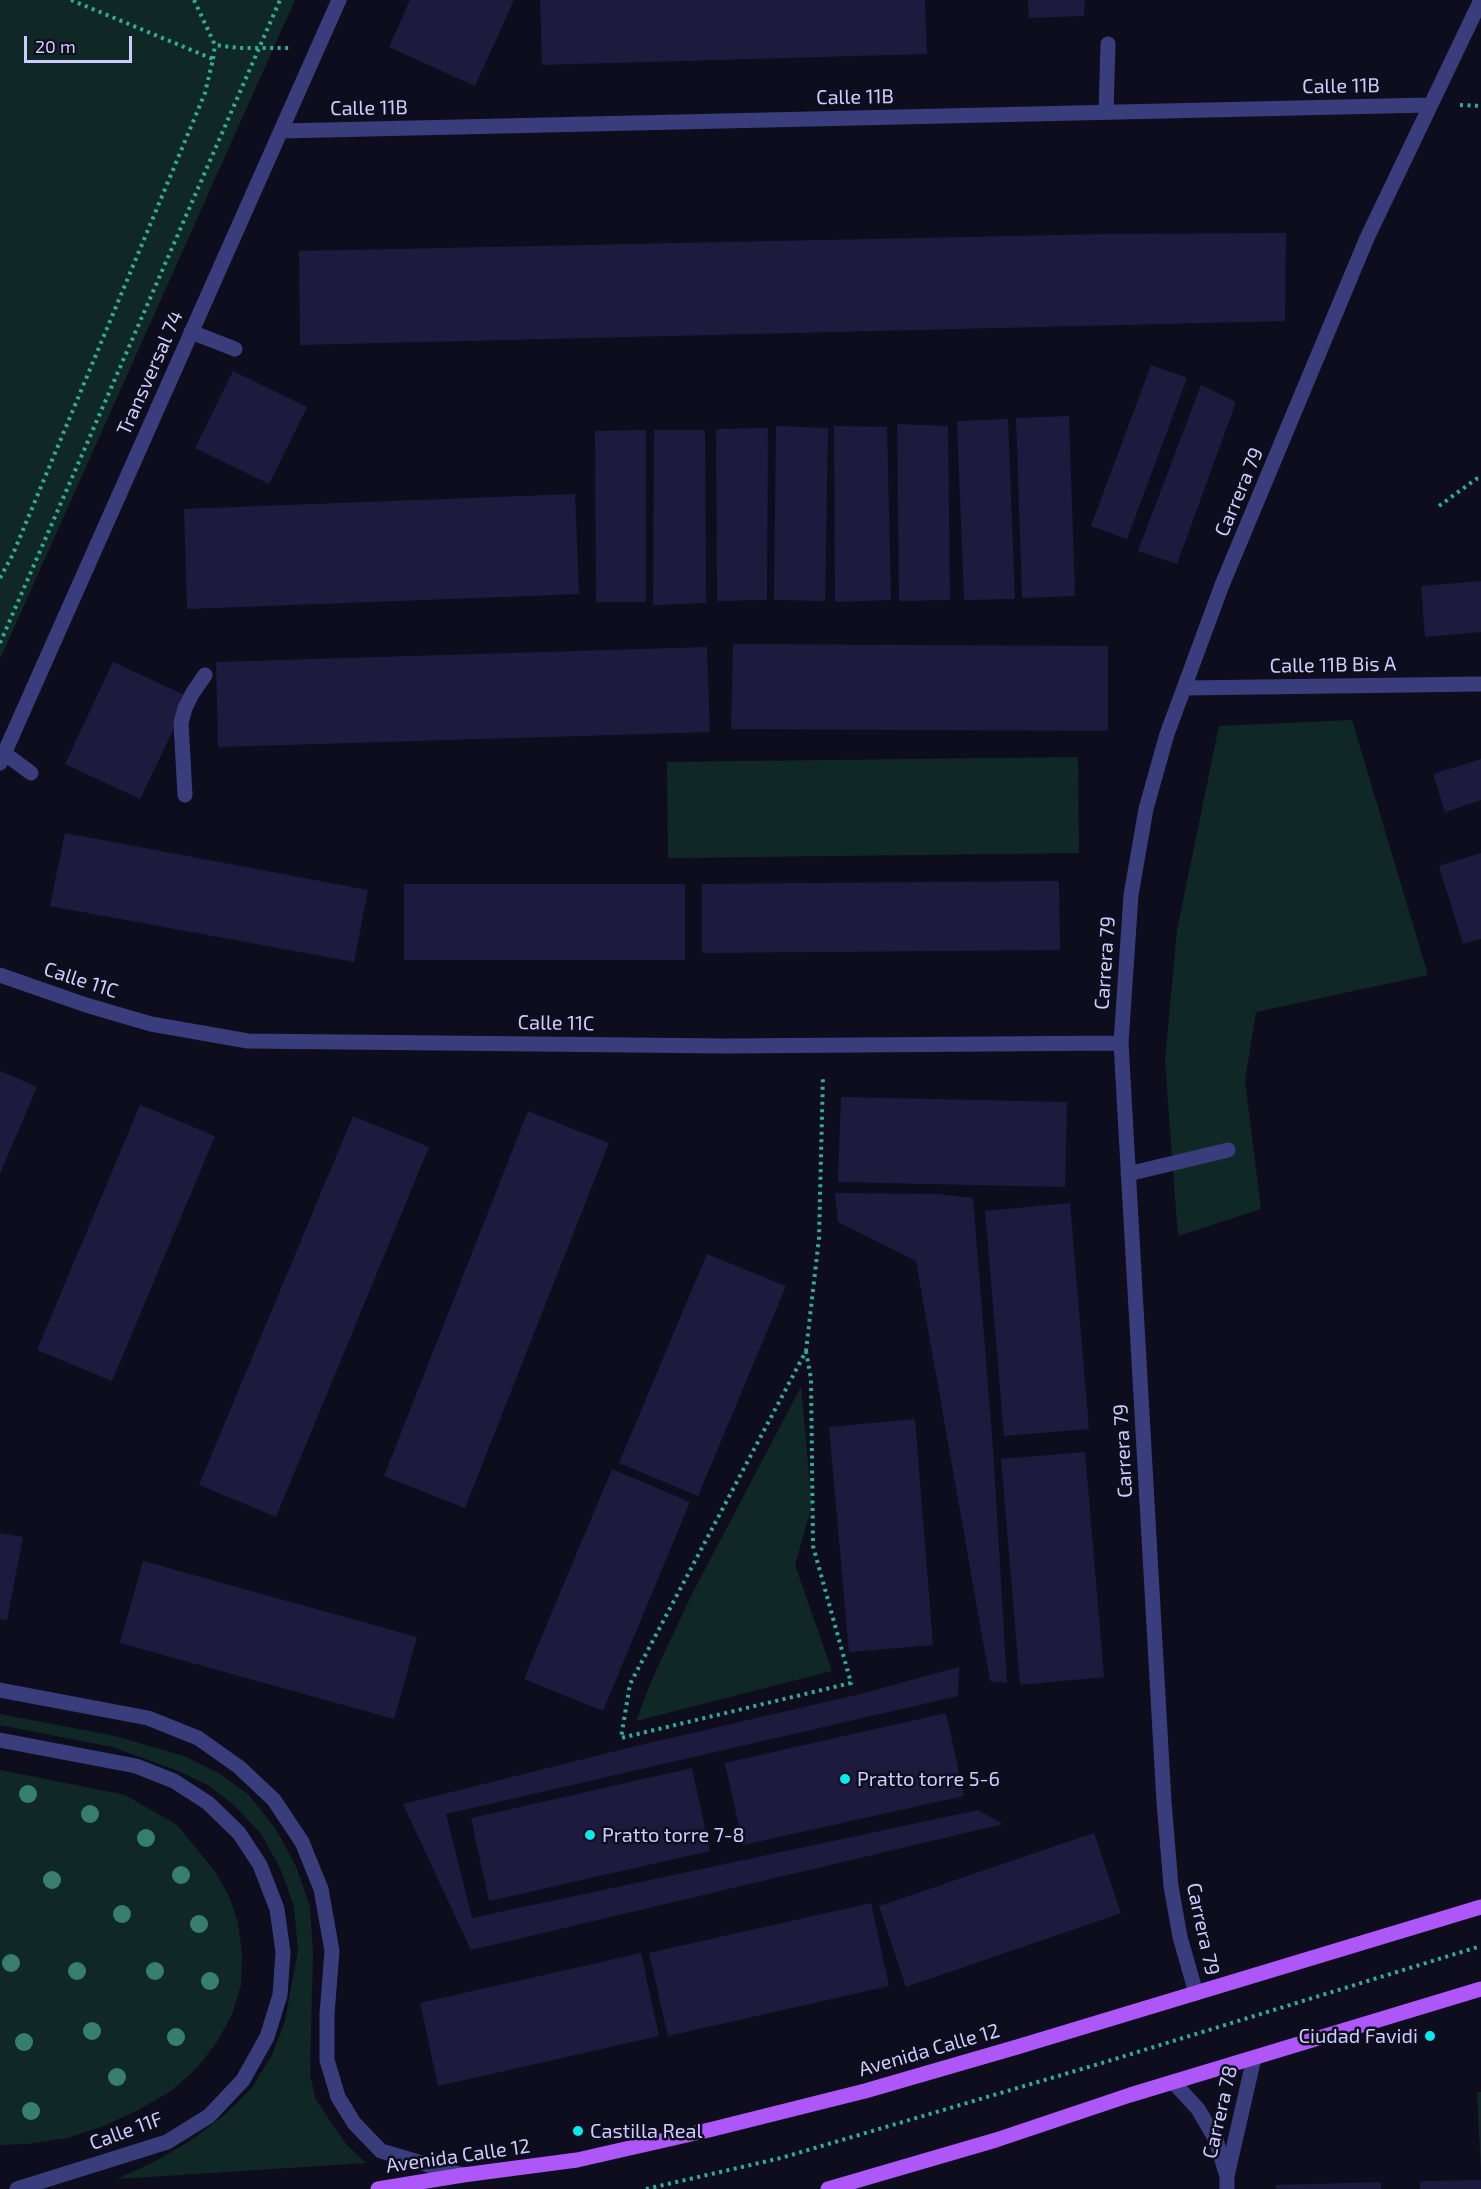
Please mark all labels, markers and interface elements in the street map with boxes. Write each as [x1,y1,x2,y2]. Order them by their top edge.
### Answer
scale bar [27,24,135,62]
text: 20 m [35,35,76,57]
street label: Calle 11B [1302,73,1380,99]
street label: Calle 11B [816,84,894,110]
street label: Calle 11B [330,95,408,121]
street label: Transversal 74 [112,307,188,439]
street label: Carrera 79 [1210,444,1268,540]
street label: Calle 11B Bis A [1269,652,1397,678]
street label: Carrera 79 [1090,915,1120,1011]
street label: Calle 11C [41,957,121,1003]
street label: Calle 11C [517,1010,595,1036]
street label: Carrera 79 [1109,1403,1137,1499]
place label: Pratto torre 5-6 [857,1767,1000,1791]
marker: Pratto torre 5-6 [838,1772,852,1786]
place label: Pratto torre 7-8 [602,1823,745,1847]
marker: Pratto torre 7-8 [583,1828,597,1842]
street label: Carrera 79 [1181,1881,1225,1977]
street label: Avenida Calle 12 [856,2018,1002,2082]
place label: Ciudad Favidi [1299,2024,1418,2048]
marker: Ciudad Favidi [1423,2029,1437,2043]
street label: Carrera 78 [1198,2063,1242,2161]
street label: Calle 11F [86,2107,166,2155]
place label: Castilla Real [590,2119,702,2143]
marker: Castilla Real [571,2124,585,2138]
street label: Avenida Calle 12 [384,2134,532,2178]

